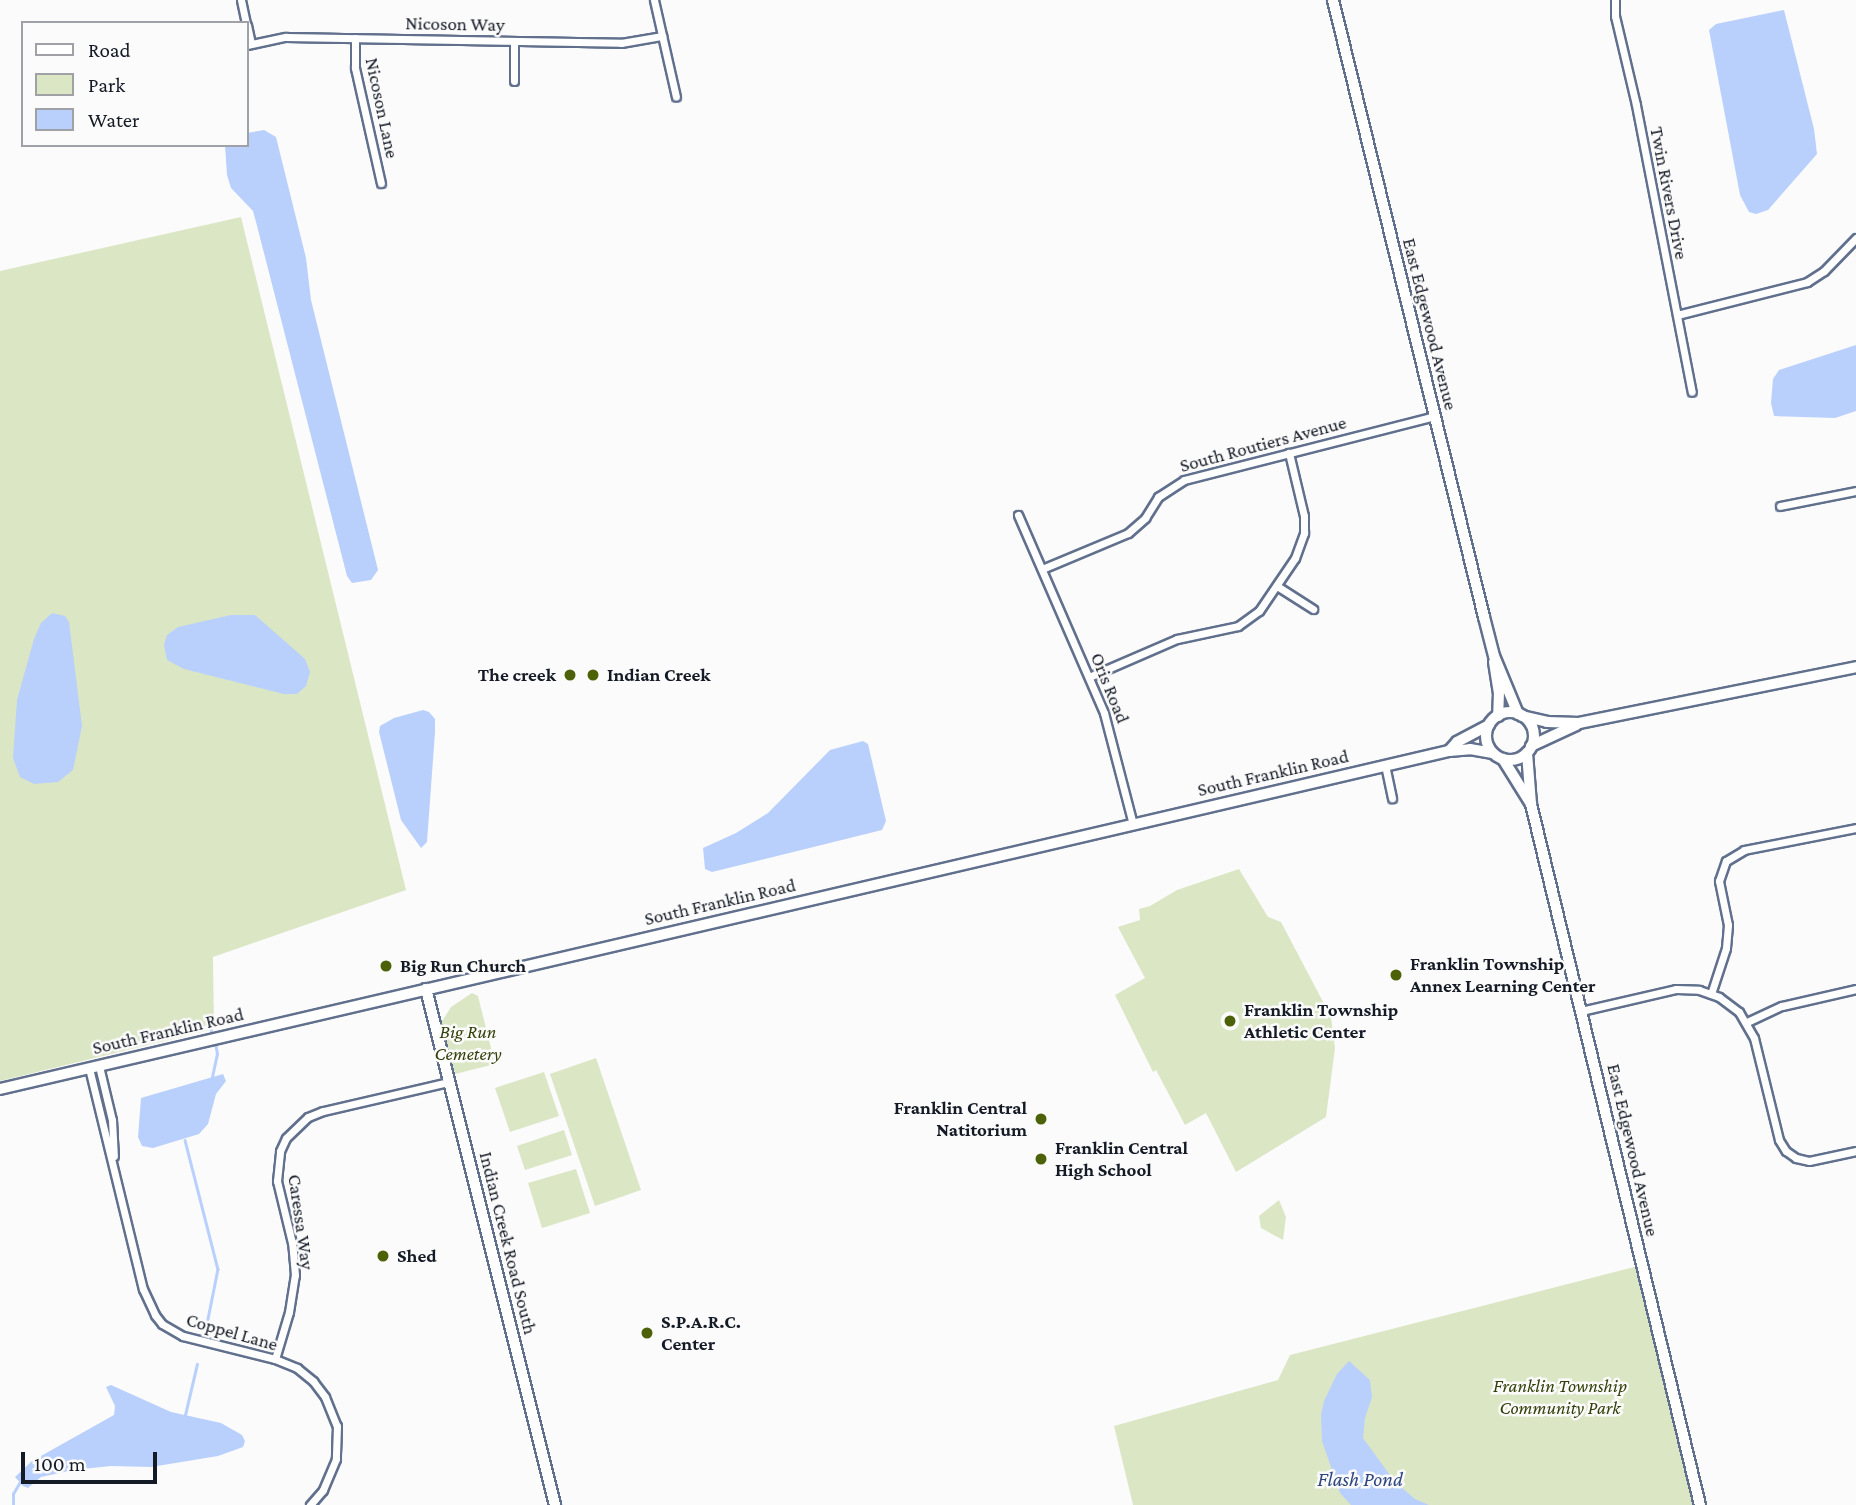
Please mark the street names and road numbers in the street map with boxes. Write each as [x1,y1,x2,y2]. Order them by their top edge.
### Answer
street label: Nicoson Way [405,12,505,36]
street label: Nicoson Lane [360,56,404,160]
street label: Twin Rivers Drive [1645,125,1693,261]
street label: East Edgewood Avenue [1398,236,1462,412]
street label: South Routiers Avenue [1177,411,1349,477]
street label: Oris Road [1086,649,1134,727]
street label: South Franklin Road [1195,745,1351,801]
street label: South Franklin Road [642,874,798,930]
street label: South Franklin Road [90,1003,246,1059]
street label: East Edgewood Avenue [1602,1062,1664,1238]
street label: Indian Creek Road South [474,1149,542,1337]
street label: Caressa Way [283,1173,319,1271]
street label: Coppel Lane [184,1308,280,1356]

